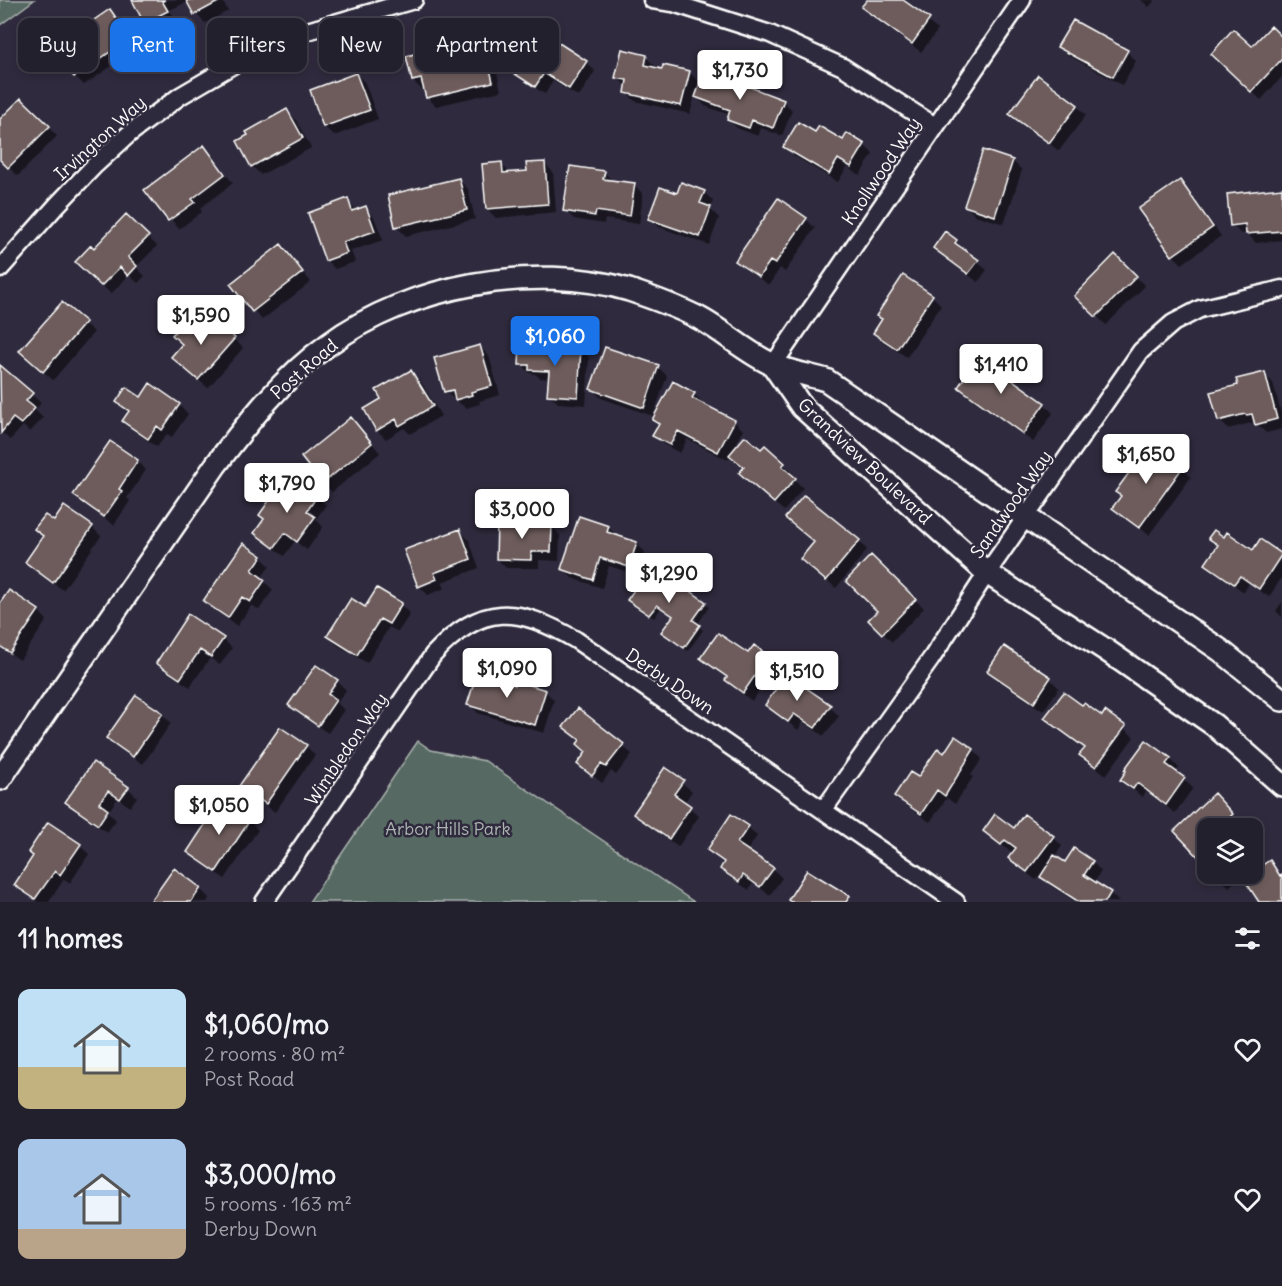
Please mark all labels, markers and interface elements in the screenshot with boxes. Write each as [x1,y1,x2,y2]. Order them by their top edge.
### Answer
chip: Buy [18,18,98,72]
chip: Rent [110,18,195,72]
chip: Filters [207,18,307,72]
chip: New [319,18,403,72]
chip: Apartment [415,18,559,72]
pin: $1,730 [691,50,789,101]
text: $1,730 [711,57,769,82]
street label: Irvington Way [49,91,151,185]
street label: Knollwood Way [836,113,926,229]
pin: $1,590 [152,295,250,346]
text: $1,590 [171,302,231,327]
pin: $1,060 [506,316,604,367]
text: $1,060 [525,323,585,348]
street label: Post Road [266,333,343,404]
pin: $1,410 [952,344,1050,395]
text: $1,410 [974,351,1028,376]
street label: Grandview Boulevard [793,393,937,529]
pin: $1,650 [1097,434,1195,485]
text: $1,650 [1116,441,1176,466]
street label: Sandwood Way [965,445,1057,563]
pin: $1,790 [238,463,336,514]
text: $1,790 [258,470,316,495]
pin: $3,000 [473,489,571,540]
text: $3,000 [489,496,555,521]
pin: $1,290 [620,553,718,604]
text: $1,290 [640,560,698,585]
street label: Derby Down [621,643,719,719]
pin: $1,090 [458,648,556,699]
pin: $1,510 [748,651,846,702]
text: $1,090 [477,655,537,680]
text: $1,510 [769,658,825,683]
street label: Wimbledon Way [300,688,392,810]
pin: $1,050 [170,785,268,836]
text: $1,050 [189,792,249,817]
park label: Arbor Hills Park [385,817,511,840]
map controls [1197,818,1263,884]
button: layers [1197,818,1263,884]
text: 11 homes [18,922,123,955]
icon: filters [1231,922,1264,955]
text: $1,060/mo [204,1008,329,1041]
icon: home [66,1013,138,1085]
icon: heart [1231,1033,1264,1066]
text: 2 rooms · 80 m² [204,1041,345,1066]
text: Post Road [204,1066,294,1091]
text: $3,000/mo [204,1158,336,1191]
icon: home [66,1163,138,1235]
icon: heart [1231,1183,1264,1216]
text: 5 rooms · 163 m² [204,1191,352,1216]
text: Derby Down [204,1216,317,1241]

